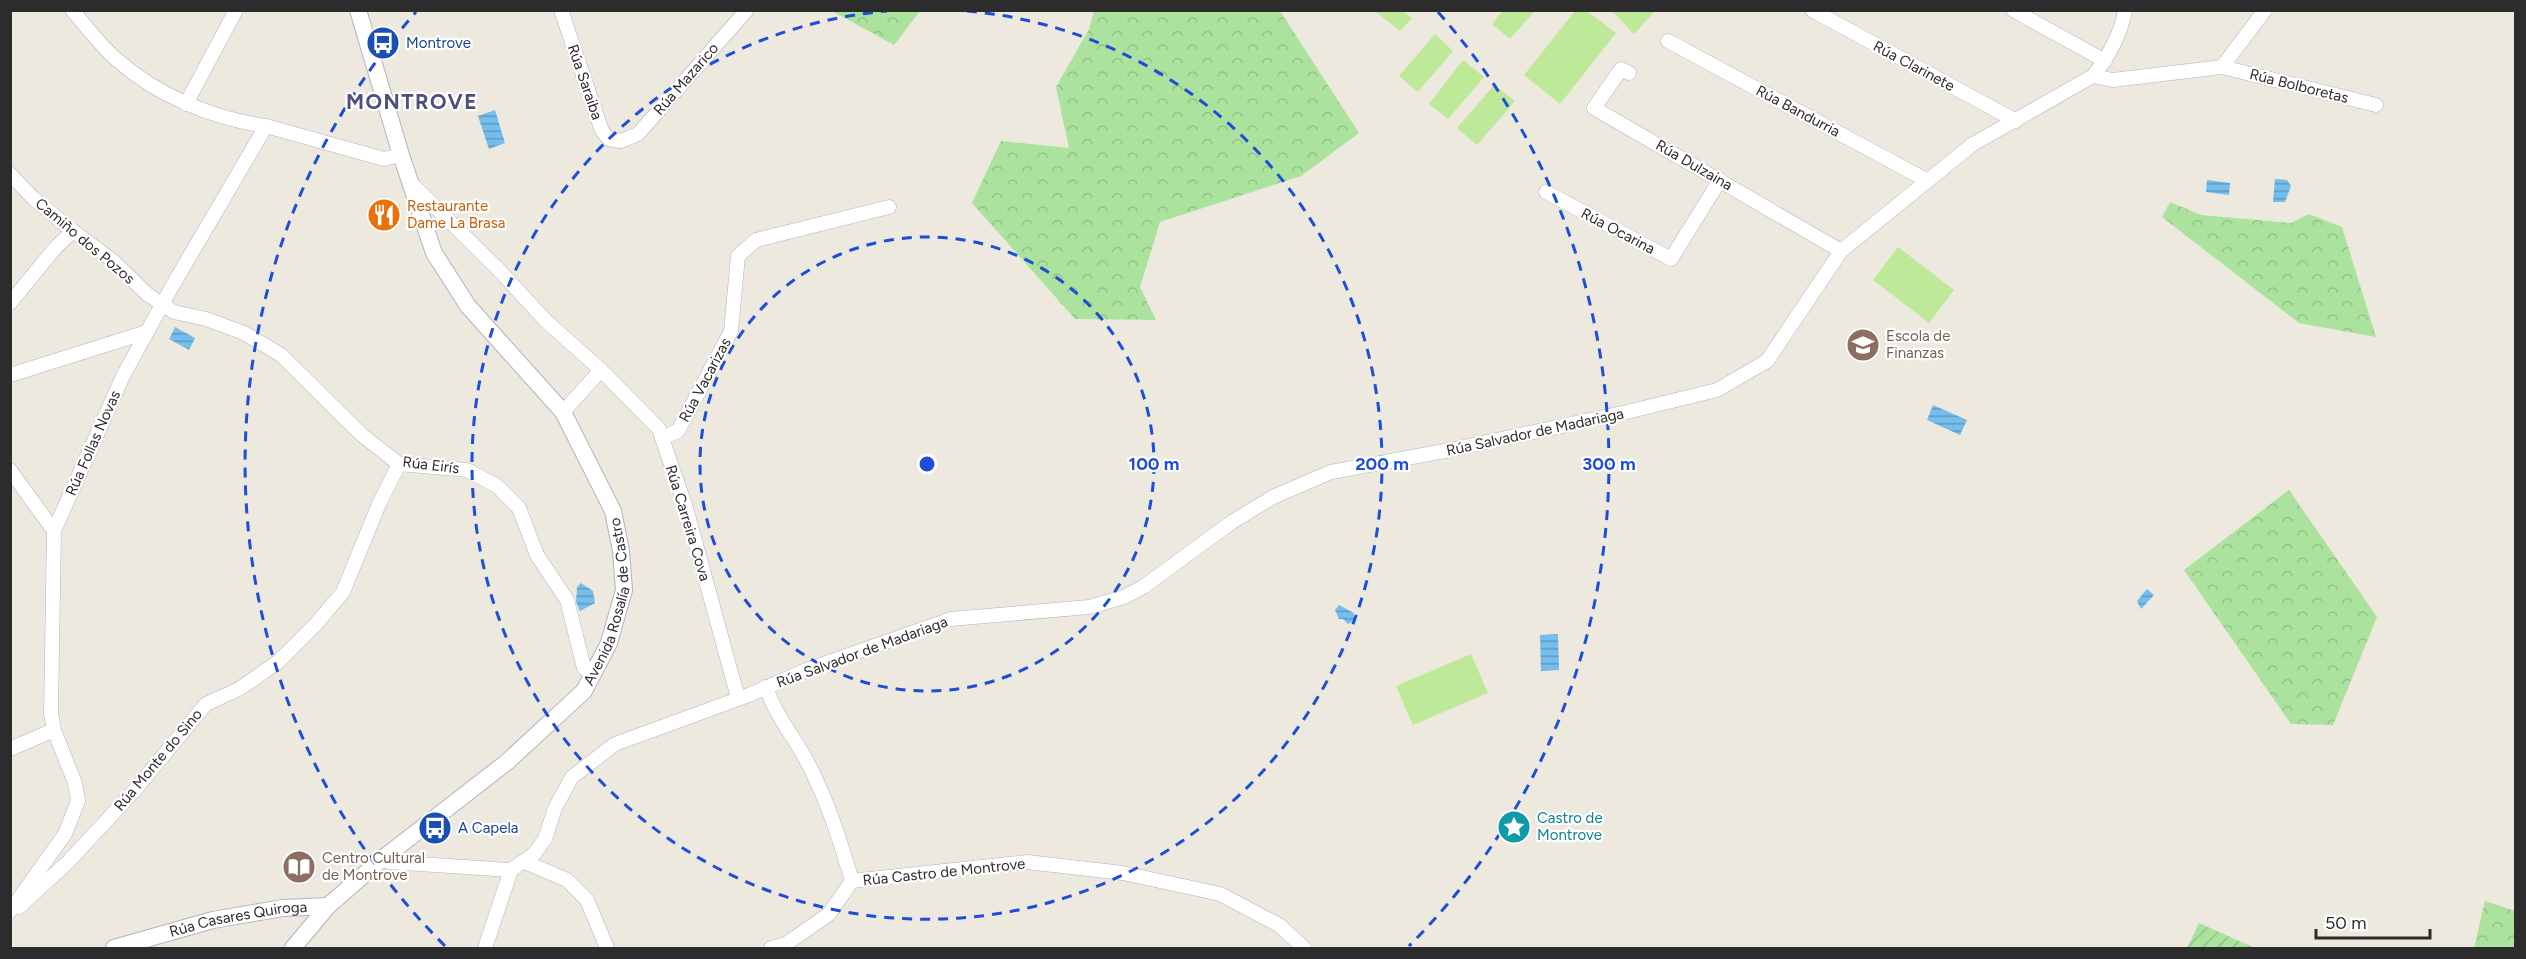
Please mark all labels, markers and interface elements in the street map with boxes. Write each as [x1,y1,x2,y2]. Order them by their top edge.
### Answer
bus stop icon: Montrove [365,25,401,61]
place label: Montrove [406,34,471,52]
street label: Rúa Clarinete [1870,37,1958,95]
street label: Rúa Mazarico [650,39,722,119]
street label: Rúa Saraiba [564,42,606,122]
street label: Rúa Bolboretas [2248,65,2350,107]
street label: Rúa Bandurria [1753,81,1843,141]
district label: MONTROVE [346,89,478,114]
street label: Rúa Dulzaina [1652,136,1736,194]
street label: Camiño dos Pozos [32,194,138,288]
restaurant icon: Restaurante Dame La Brasa [366,197,402,233]
place label: Restaurante Dame La Brasa [407,197,505,232]
street label: Rúa Ocarina [1578,204,1658,258]
school or university icon: Escola de Finanzas [1845,327,1881,363]
place label: Escola de Finanzas [1886,327,1950,362]
street label: Rúa Vacarizas [675,335,735,425]
street label: Rúa Follas Novas [62,388,124,498]
street label: Rúa Salvador de Madariaga [1445,404,1625,460]
street label: Rúa Eirís [402,453,460,477]
text: 100 m [1129,453,1179,475]
text: 200 m [1355,453,1409,475]
text: 300 m [1582,453,1636,475]
centre of rings [917,454,937,474]
street label: Rúa Carreira Cova [662,463,714,583]
street label: Avenida Rosalía de Castro [580,516,634,688]
street label: Rúa Salvador de Madariaga [774,613,950,691]
street label: Rúa Monte do Sino [110,705,206,815]
place icon: Castro de Montrove [1496,809,1532,845]
place label: Castro de Montrove [1537,809,1603,844]
bus stop icon: A Capela [417,810,453,846]
place label: A Capela [458,819,518,837]
library icon: Centro Cultural de Montrove [281,849,317,885]
place label: Centro Cultural de Montrove [322,849,425,884]
street label: Rúa Castro de Montrove [862,855,1026,889]
street label: Rúa Casares Quiroga [167,898,308,941]
scale bar [2316,902,2430,940]
text: 50 m [2325,912,2367,934]

